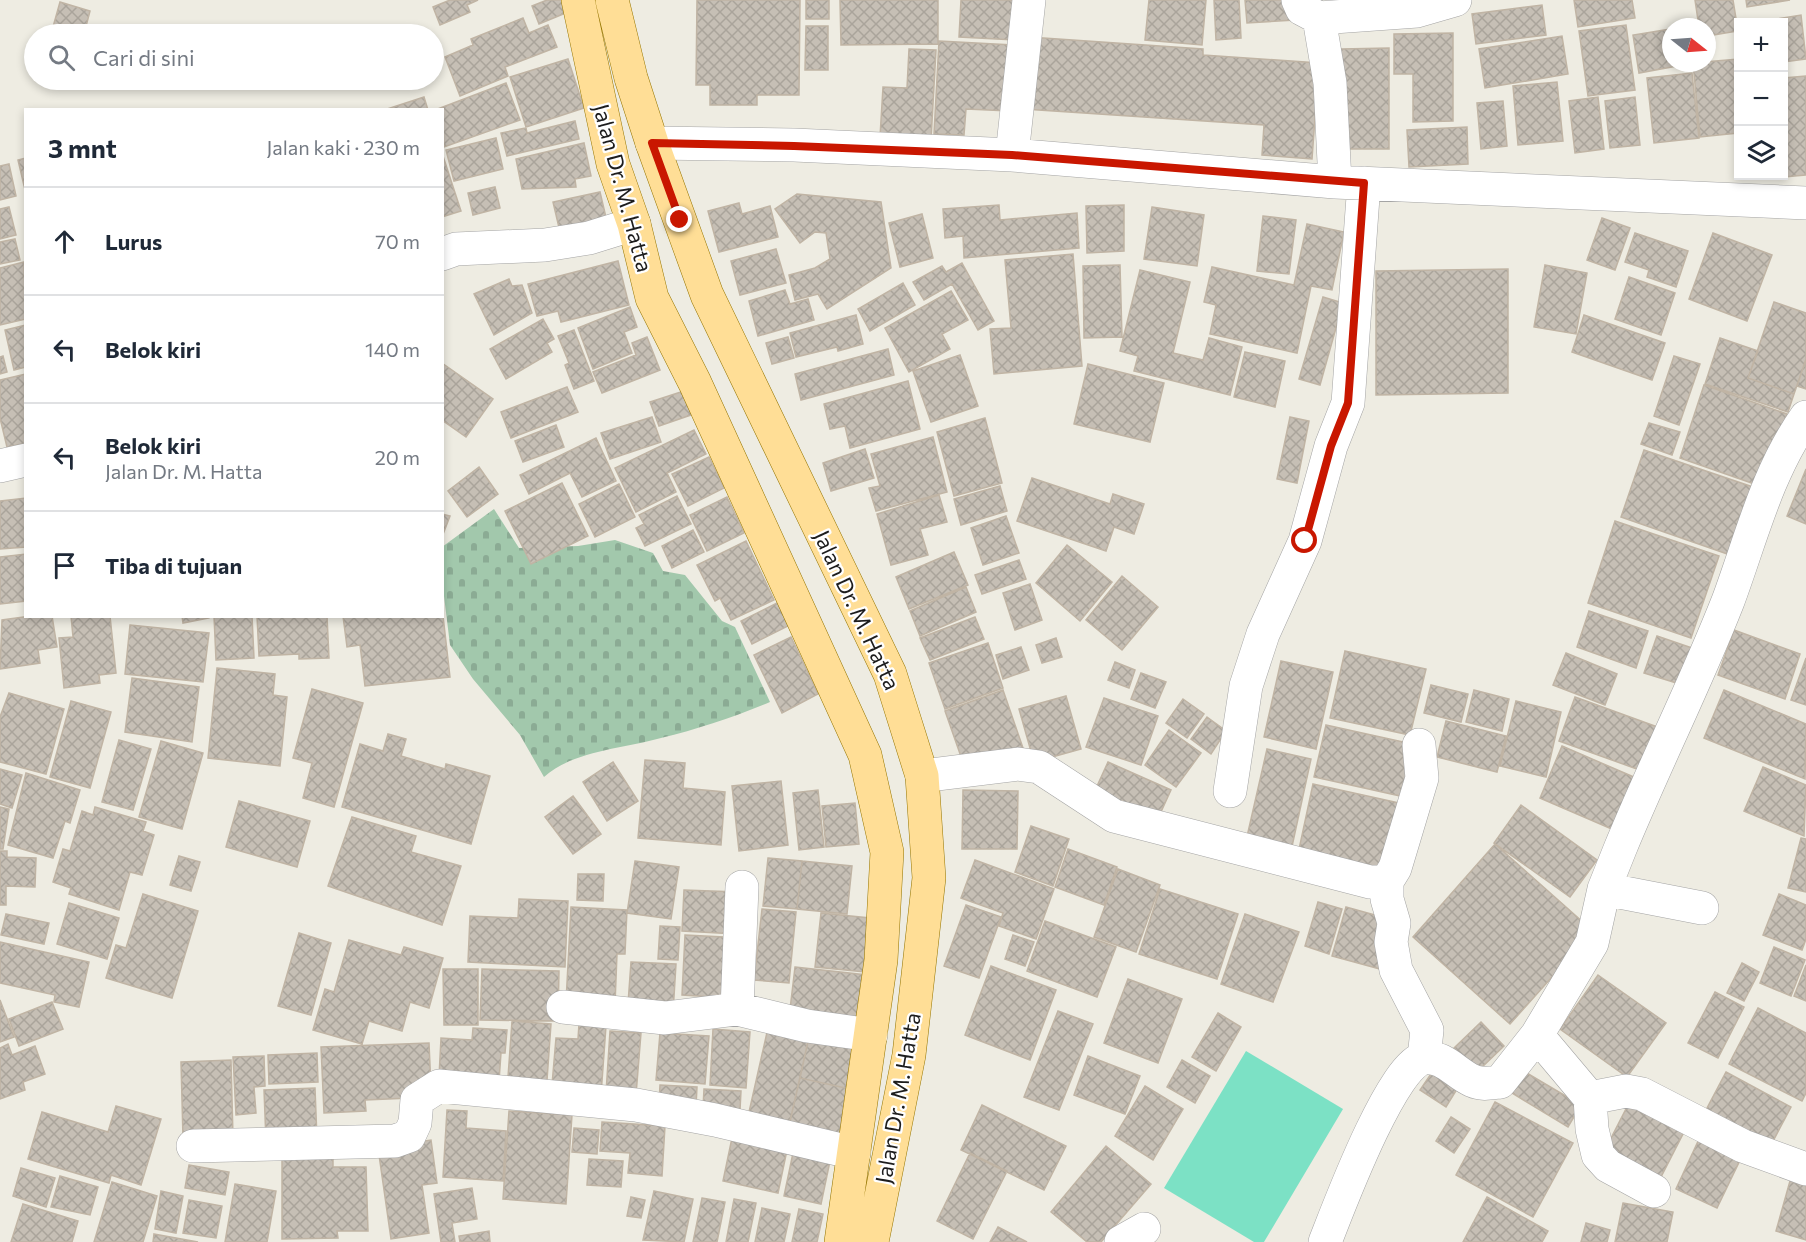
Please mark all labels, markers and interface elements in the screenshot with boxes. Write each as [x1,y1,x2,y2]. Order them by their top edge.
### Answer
north arrow [1662,18,1716,72]
map controls [1734,18,1788,180]
button: + [1734,18,1788,72]
search box [24,24,444,90]
icon: search [45,41,78,74]
text: Cari di sini [93,44,195,71]
button: − [1734,72,1788,126]
street label: Jalan Dr. M. Hatta [588,101,659,275]
button: layers [1734,126,1788,180]
text: 3 mnt [48,132,117,163]
text: Jalan kaki · 230 m [266,135,420,159]
route end [666,206,692,232]
icon: ahead [48,225,81,258]
text: Lurus [105,228,162,255]
text: 70 m [375,229,420,253]
icon: left [48,333,81,366]
text: Belok kiri [105,336,201,363]
text: 140 m [365,337,420,361]
text: Belok kiri [105,432,201,459]
icon: left [48,441,81,474]
text: 20 m [375,445,420,469]
text: Jalan Dr. M. Hatta [105,459,262,483]
street label: Jalan Dr. M. Hatta [809,526,906,694]
route start [1291,527,1317,553]
icon: arrive [48,549,81,582]
text: Tiba di tujuan [105,552,242,579]
street label: Jalan Dr. M. Hatta [869,1010,926,1186]

